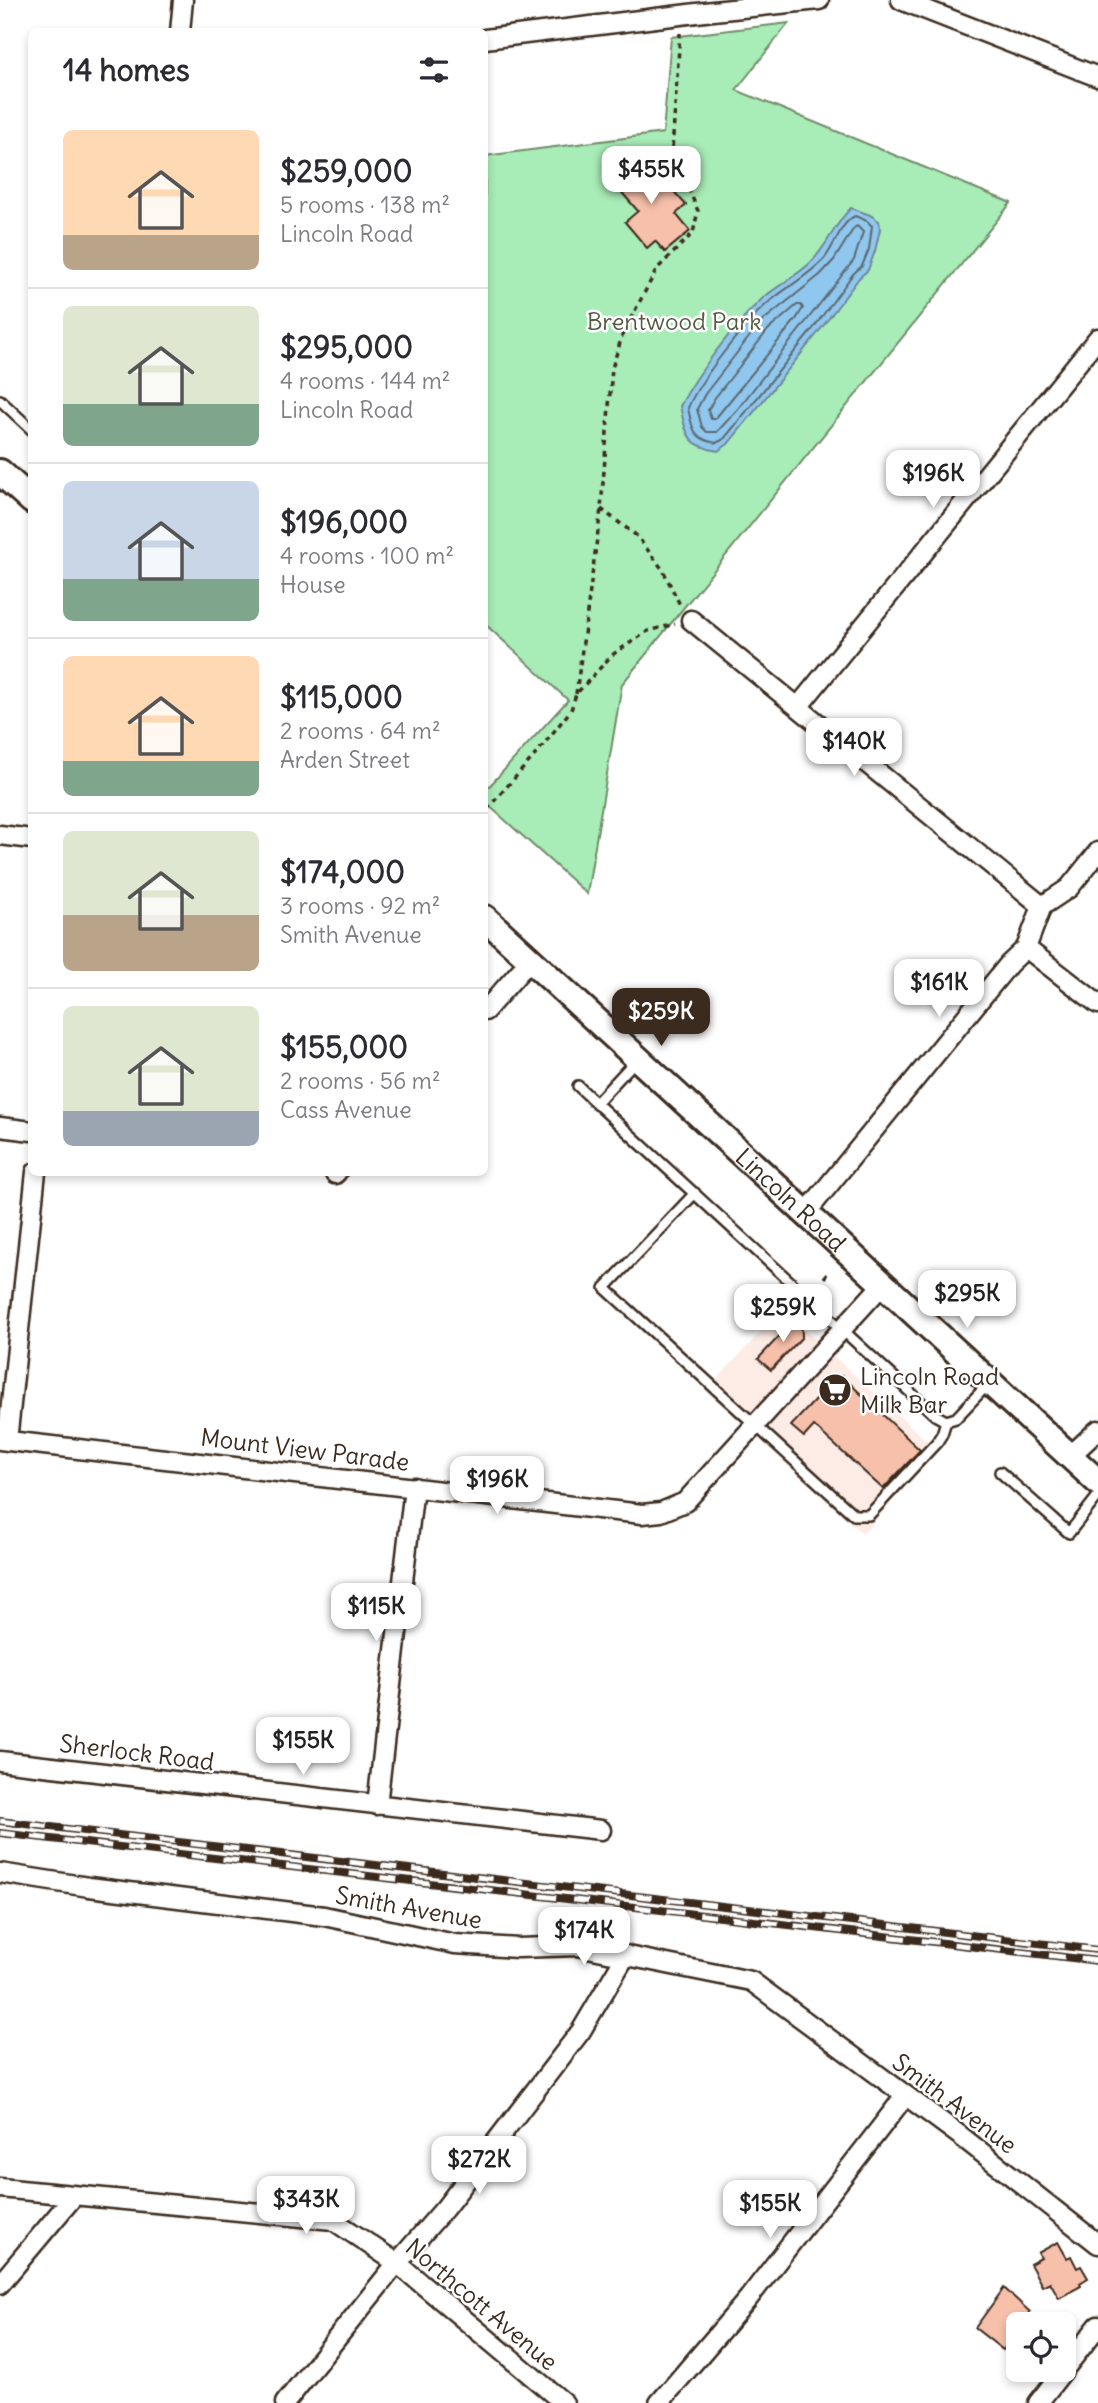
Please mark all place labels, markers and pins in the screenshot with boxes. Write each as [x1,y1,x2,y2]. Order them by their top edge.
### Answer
pin: $455K [602,146,700,206]
pin: $196K [884,450,982,510]
pin: $140K [805,718,903,778]
pin: $161K [890,960,988,1019]
pin: $259K [612,988,710,1048]
pin: $295K [918,1270,1016,1330]
pin: $259K [734,1284,832,1344]
place label: Lincoln Road Milk Bar [860,1361,999,1419]
supermarket icon: Lincoln Road Milk Bar [816,1371,854,1409]
pin: $196K [448,1456,546,1516]
pin: $115K [327,1584,425,1643]
pin: $155K [254,1718,352,1777]
pin: $174K [535,1908,633,1967]
pin: $272K [430,2136,528,2196]
pin: $343K [257,2176,355,2236]
pin: $155K [721,2180,819,2240]

